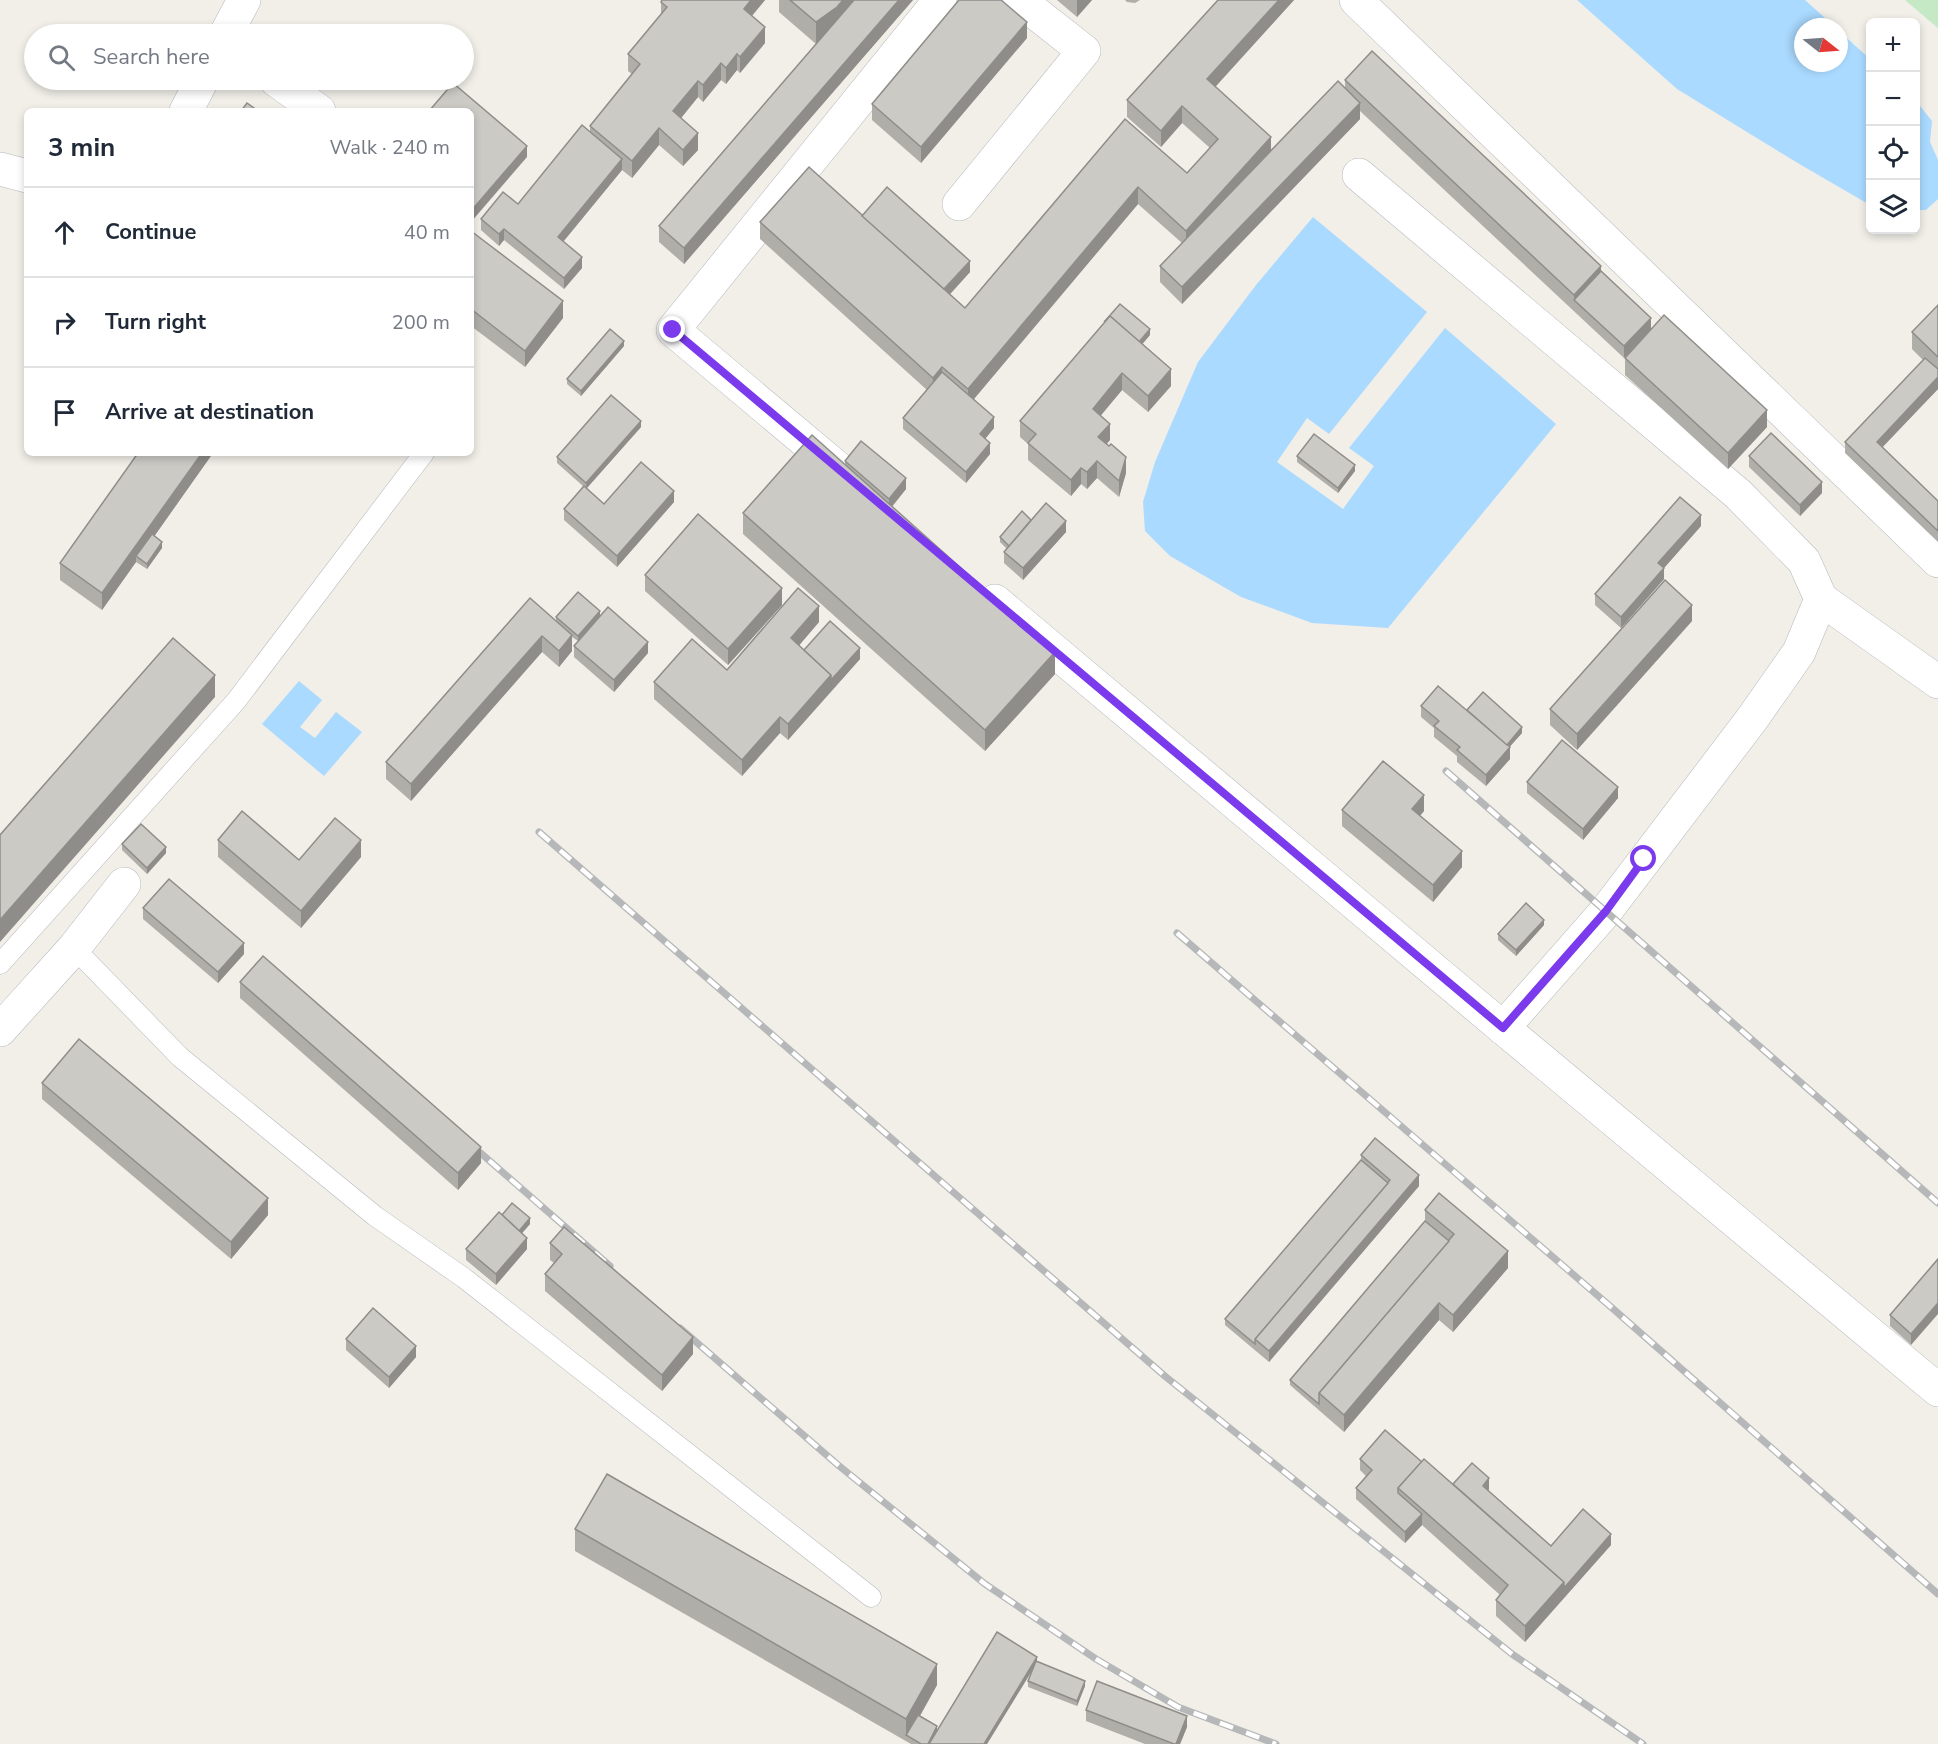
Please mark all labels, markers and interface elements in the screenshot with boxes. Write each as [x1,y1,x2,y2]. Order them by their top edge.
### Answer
north arrow [1794,18,1848,72]
map controls [1866,18,1920,234]
button: + [1866,18,1920,72]
search box [24,24,474,90]
icon: search [45,41,78,74]
text: Search here [93,42,210,72]
button: − [1866,72,1920,126]
button: locate [1866,126,1920,180]
text: 3 min [48,130,115,165]
text: Walk · 240 m [330,134,450,161]
button: layers [1866,180,1920,234]
icon: ahead [48,216,81,249]
text: Continue [105,217,196,247]
text: 40 m [404,219,450,246]
icon: right [48,306,81,339]
text: Turn right [105,307,206,337]
text: 200 m [392,309,450,336]
route end [659,316,685,342]
icon: arrive [48,396,81,429]
text: Arrive at destination [105,397,314,427]
route start [1630,845,1656,871]

